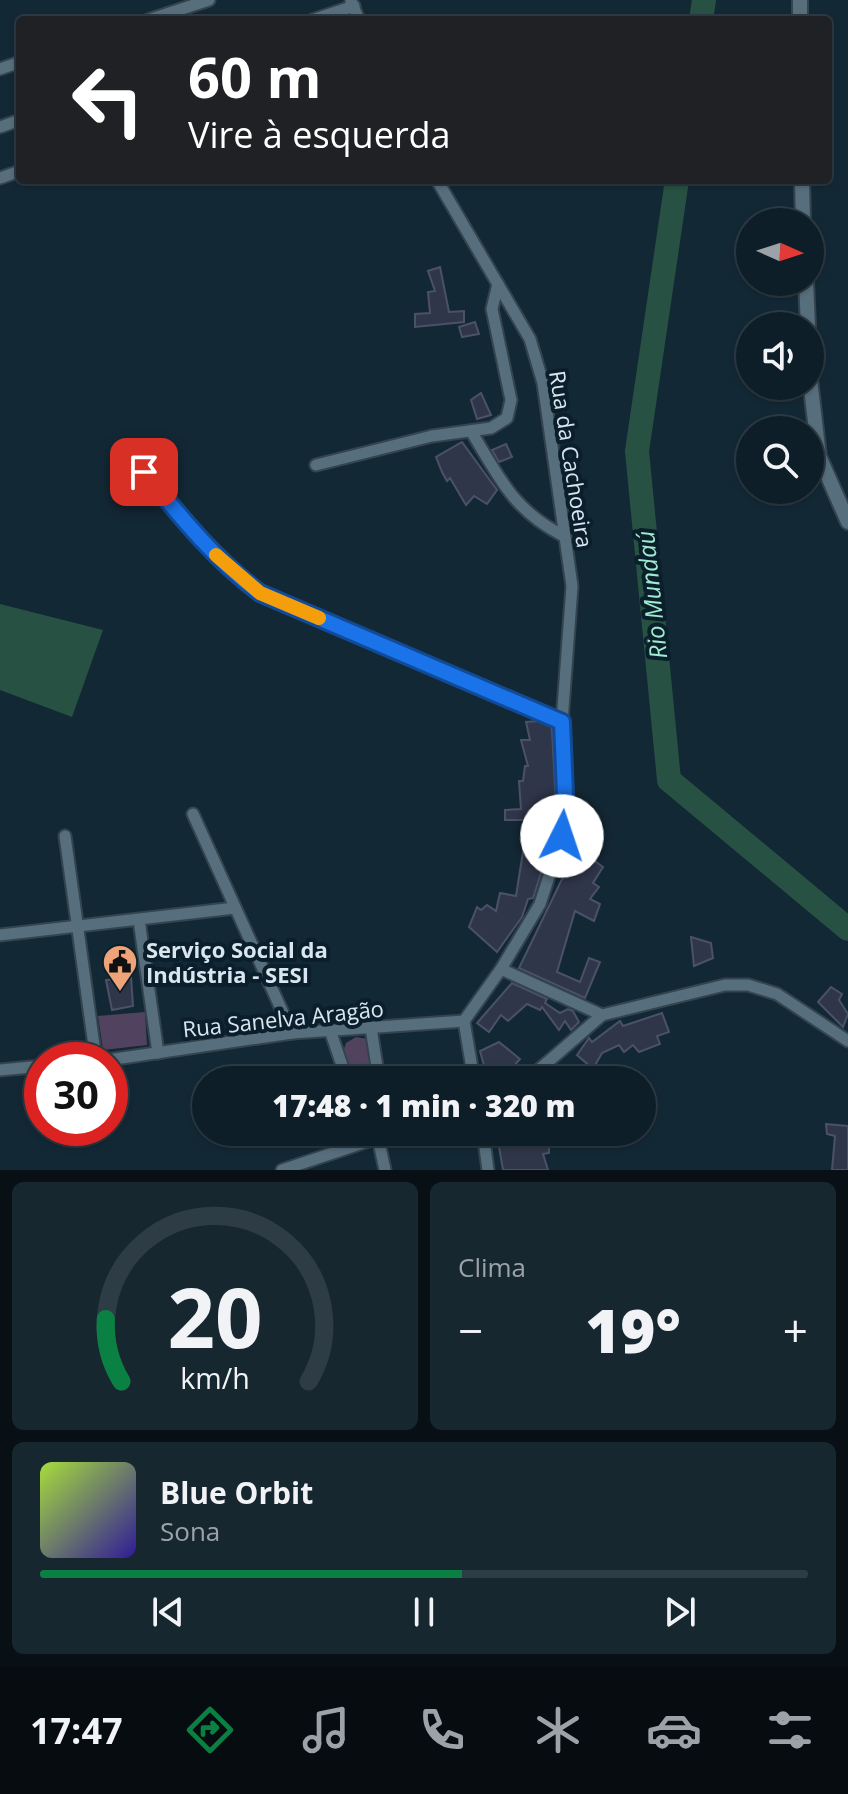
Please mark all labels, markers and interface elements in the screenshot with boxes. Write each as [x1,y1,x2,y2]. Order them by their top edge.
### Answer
text: 60 m [188,38,322,114]
icon: left [56,48,160,152]
text: Vire à esquerda [188,110,451,159]
north arrow [736,208,824,296]
map controls [736,208,824,504]
button: sound [736,312,824,400]
street label: Rua da Cachoeira [543,368,601,550]
button: search [736,416,824,504]
pin [110,438,178,506]
icon: arrive [122,450,166,494]
water label: Rio Mundaú [628,529,674,661]
position arrow [520,794,604,878]
place label: Serviço Social da Indústria - SESI [146,934,328,989]
public building icon: Serviço Social da Indústria - SESI [101,943,139,993]
street label: Rua Sanelva Aragão [181,993,385,1043]
speed limit sign: 30 [24,1042,128,1146]
text: 17:48 · 1 min · 320 m [272,1085,576,1126]
text: Clima [458,1249,526,1285]
text: 20 [167,1259,263,1372]
text: 19° [585,1289,681,1371]
text: − [458,1300,483,1360]
text: + [783,1300,808,1360]
text: km/h [180,1358,250,1397]
text: Blue Orbit [160,1472,313,1513]
text: Sona [160,1513,220,1549]
icon: previous [146,1590,190,1634]
icon: pause [402,1590,446,1634]
icon: next [658,1590,702,1634]
icon: directions [182,1702,238,1758]
icon: music [298,1702,354,1758]
icon: phone [414,1702,470,1758]
icon: climate [530,1702,586,1758]
icon: car [646,1702,702,1758]
icon: filters [762,1702,818,1758]
text: 17:47 [30,1706,123,1755]

